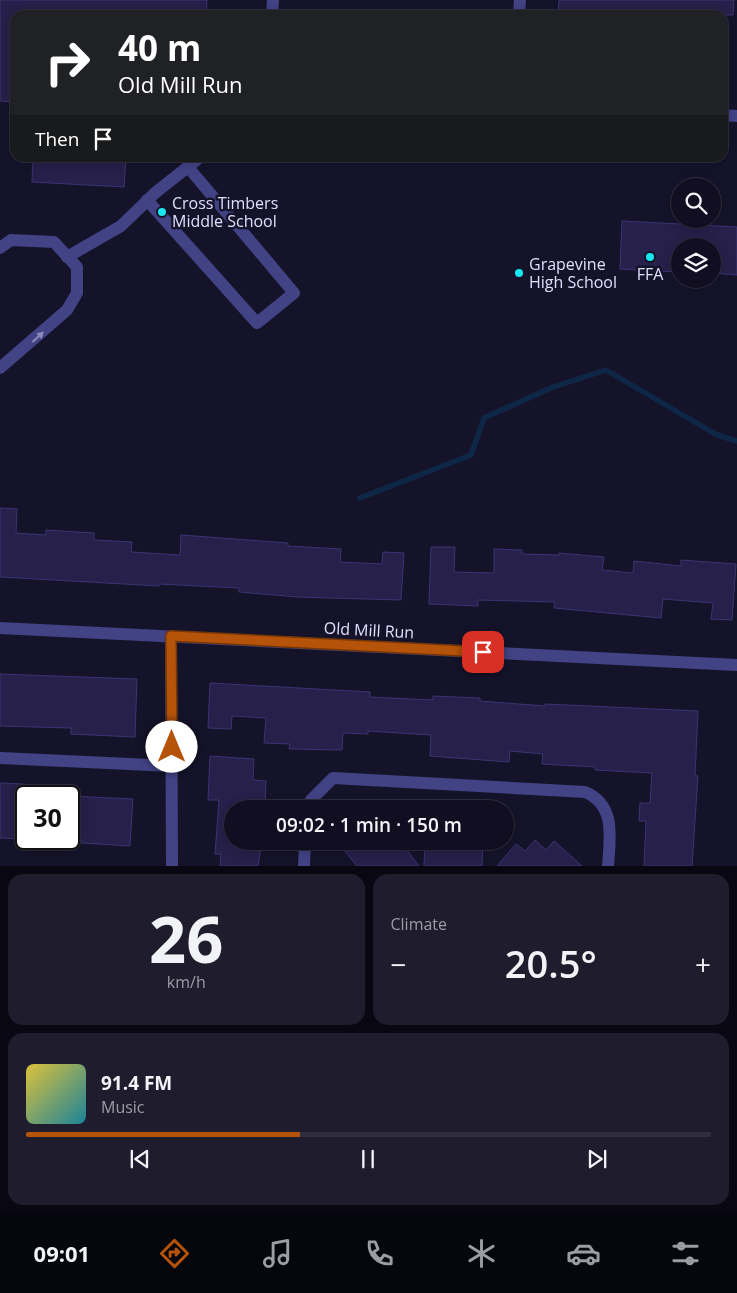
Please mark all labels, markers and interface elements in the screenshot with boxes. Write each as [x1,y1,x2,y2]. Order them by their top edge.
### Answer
text: 40 m [118,24,201,71]
icon: right [35,30,100,95]
text: Old Mill Run [118,69,243,99]
icon: arrive [89,125,117,153]
text: Then [35,126,79,152]
map controls [671,178,721,288]
button: search [671,178,721,228]
place label: Cross Timbers Middle School [172,192,278,232]
marker: Cross Timbers Middle School [156,206,168,218]
button: layers [671,238,721,288]
marker: FFA [644,251,656,263]
place label: Grapevine High School [529,253,617,293]
place label: FFA [637,263,664,285]
marker: Grapevine High School [513,267,525,279]
one-way arrow [31,331,43,343]
street label: Old Mill Run [323,617,415,643]
pin [462,631,504,673]
icon: arrive [469,638,497,666]
position arrow [145,720,197,772]
speed limit sign: 30 [15,785,80,850]
text: 09:02 · 1 min · 150 m [276,812,462,838]
text: 26 [149,894,223,982]
text: Climate [391,913,447,935]
text: 20.5° [505,937,597,989]
text: − [391,945,407,983]
text: + [695,945,711,983]
text: km/h [167,971,206,993]
text: 91.4 FM [101,1070,172,1096]
text: Music [101,1096,145,1118]
icon: previous [126,1145,154,1173]
icon: pause [354,1145,382,1173]
icon: next [583,1145,611,1173]
icon: directions [157,1236,192,1271]
icon: music [260,1236,295,1271]
icon: phone [362,1236,397,1271]
icon: climate [464,1236,499,1271]
icon: car [566,1236,601,1271]
icon: filters [668,1236,703,1271]
text: 09:01 [34,1238,90,1268]

